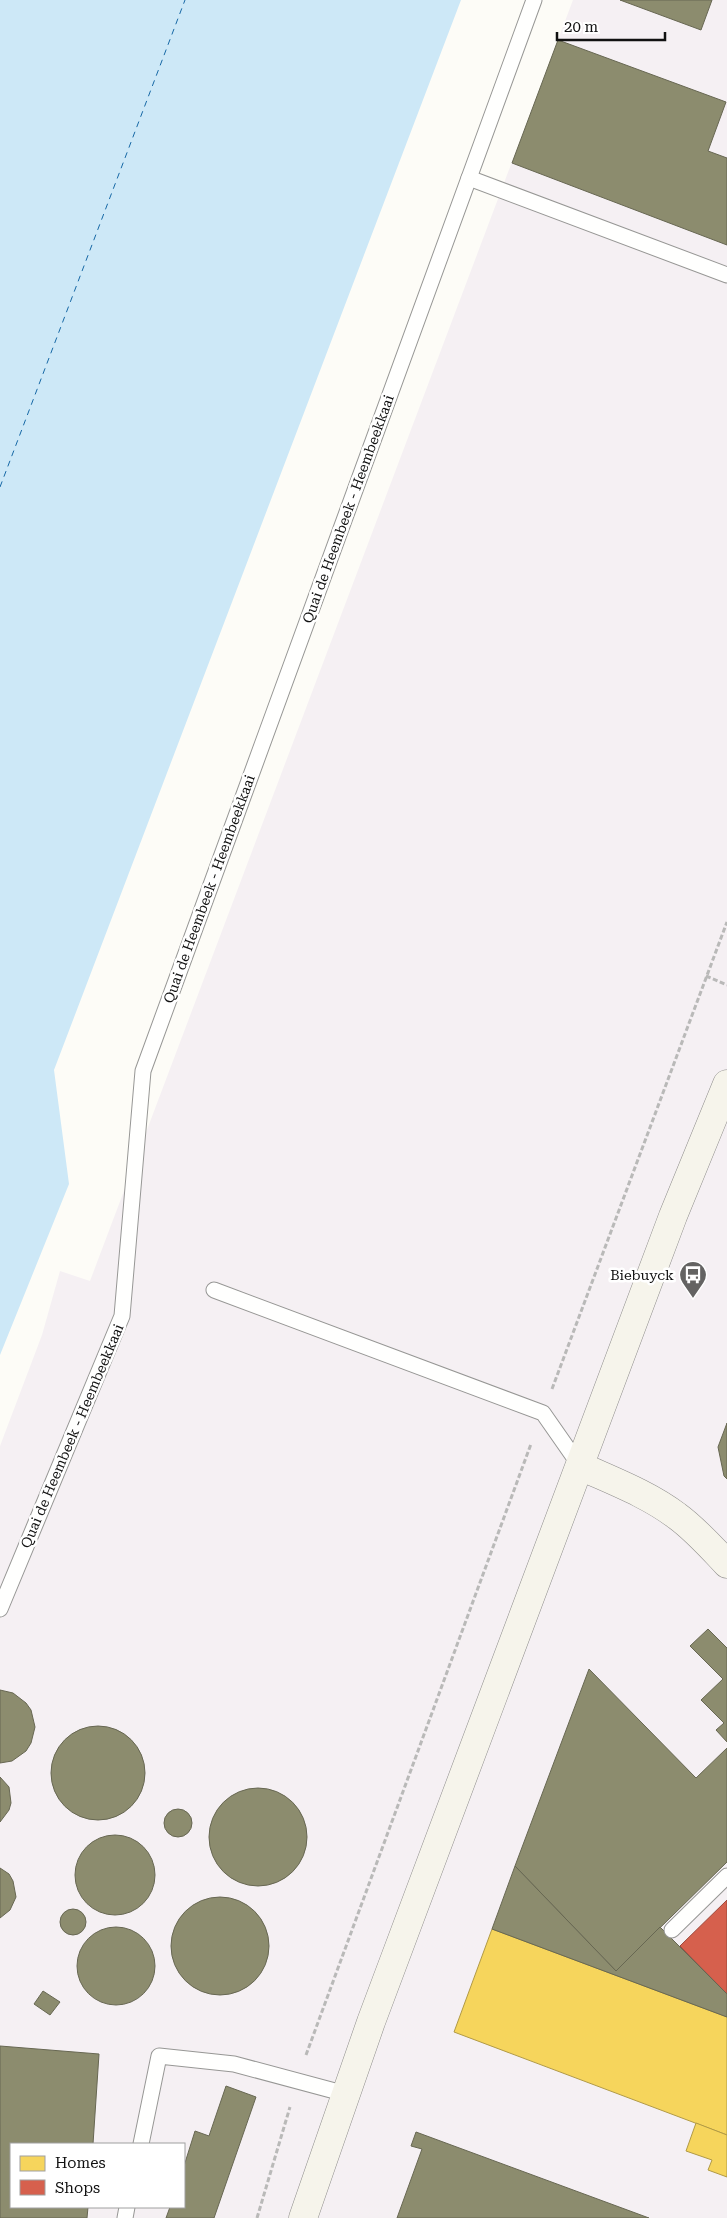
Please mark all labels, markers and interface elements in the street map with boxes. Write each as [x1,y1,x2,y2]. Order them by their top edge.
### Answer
scale bar [557,10,664,42]
text: 20 m [564,18,599,36]
street label: Quai de Heembeek - Heembeekkaai [299,392,397,625]
street label: Quai de Heembeek - Heembeekkaai [160,772,258,1005]
bus stop icon: Biebuyck [678,1260,708,1299]
place label: Biebuyck [610,1267,674,1283]
street label: Quai de Heembeek - Heembeekkaai [17,1321,127,1550]
legend [10,2143,185,2208]
text: Homes [55,2154,106,2172]
text: Shops [55,2179,100,2197]

